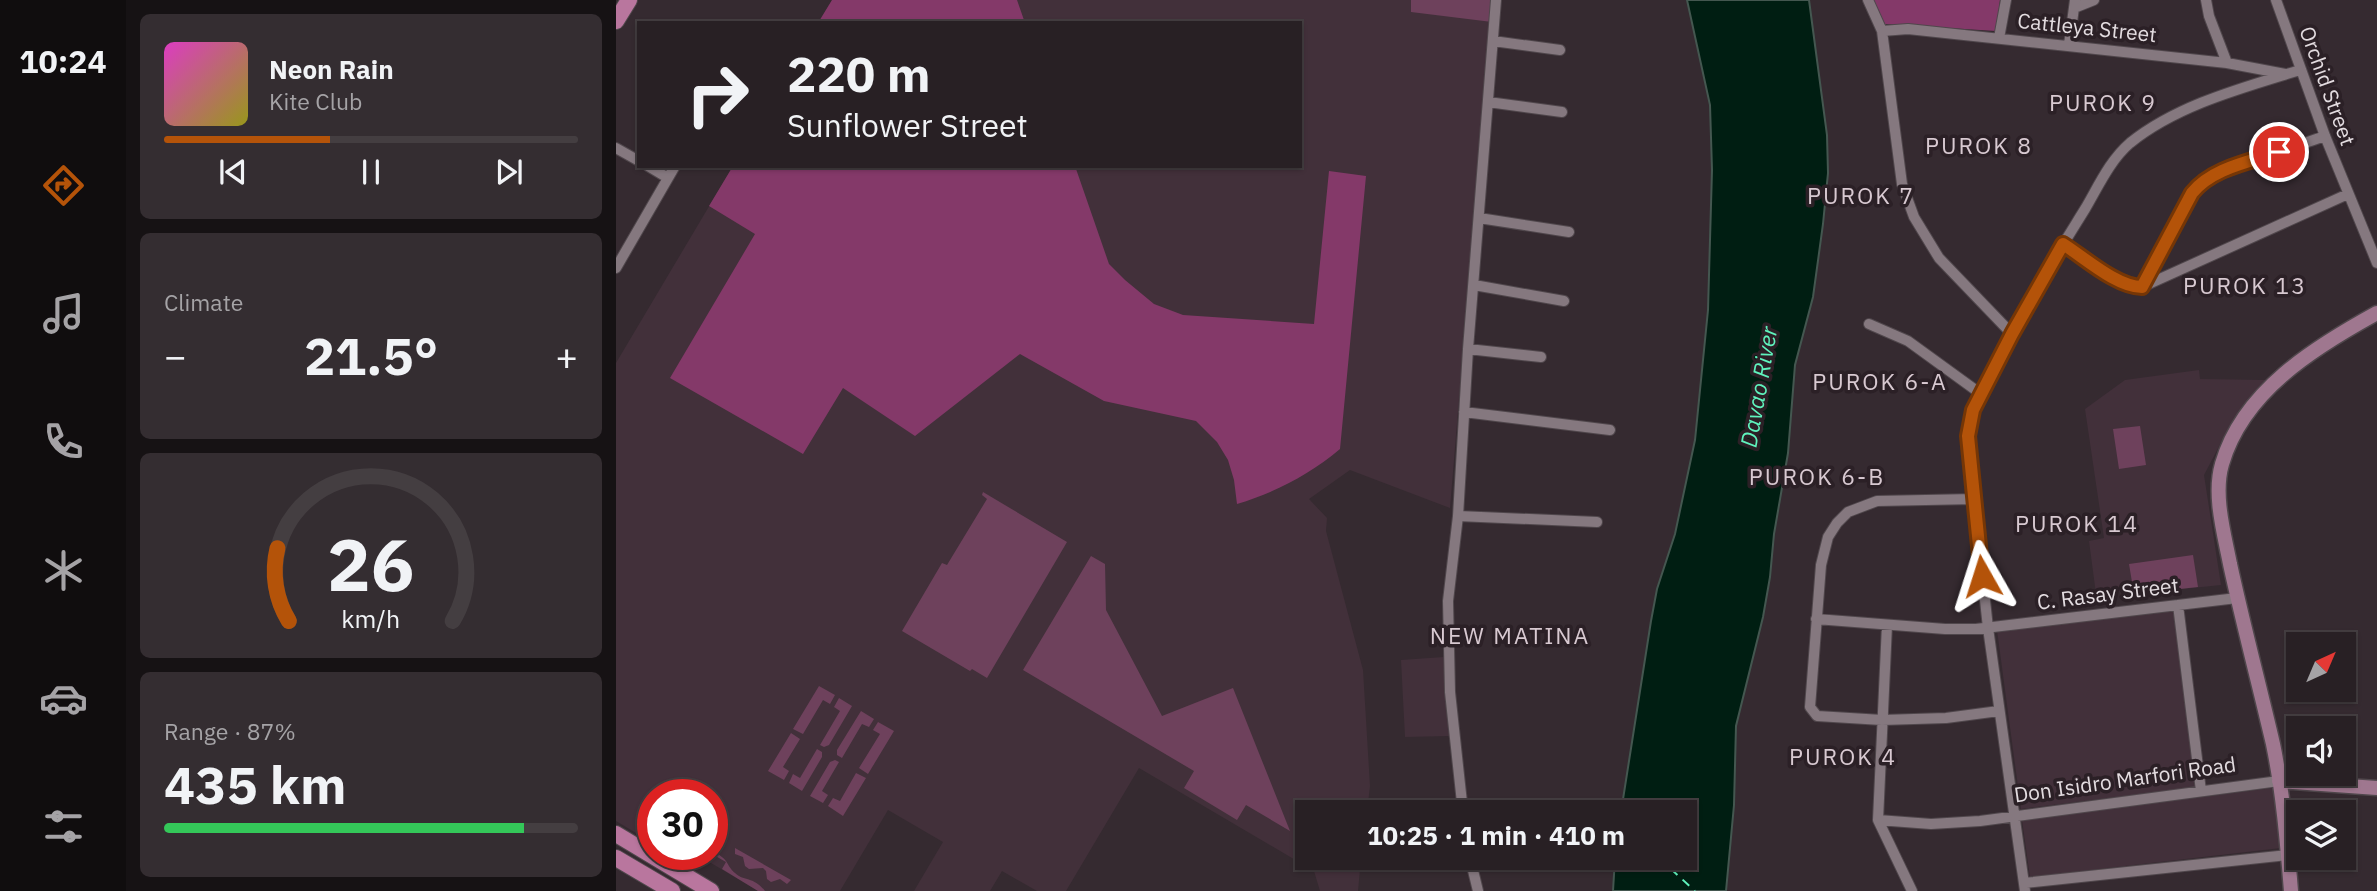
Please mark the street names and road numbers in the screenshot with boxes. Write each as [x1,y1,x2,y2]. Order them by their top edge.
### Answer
street label: Cattleya Street [2016,6,2158,48]
street label: Orchid Street [2293,22,2362,149]
street label: C. Rasay Street [2035,570,2180,616]
street label: Don Isidro Marfori Road [2012,750,2238,808]

